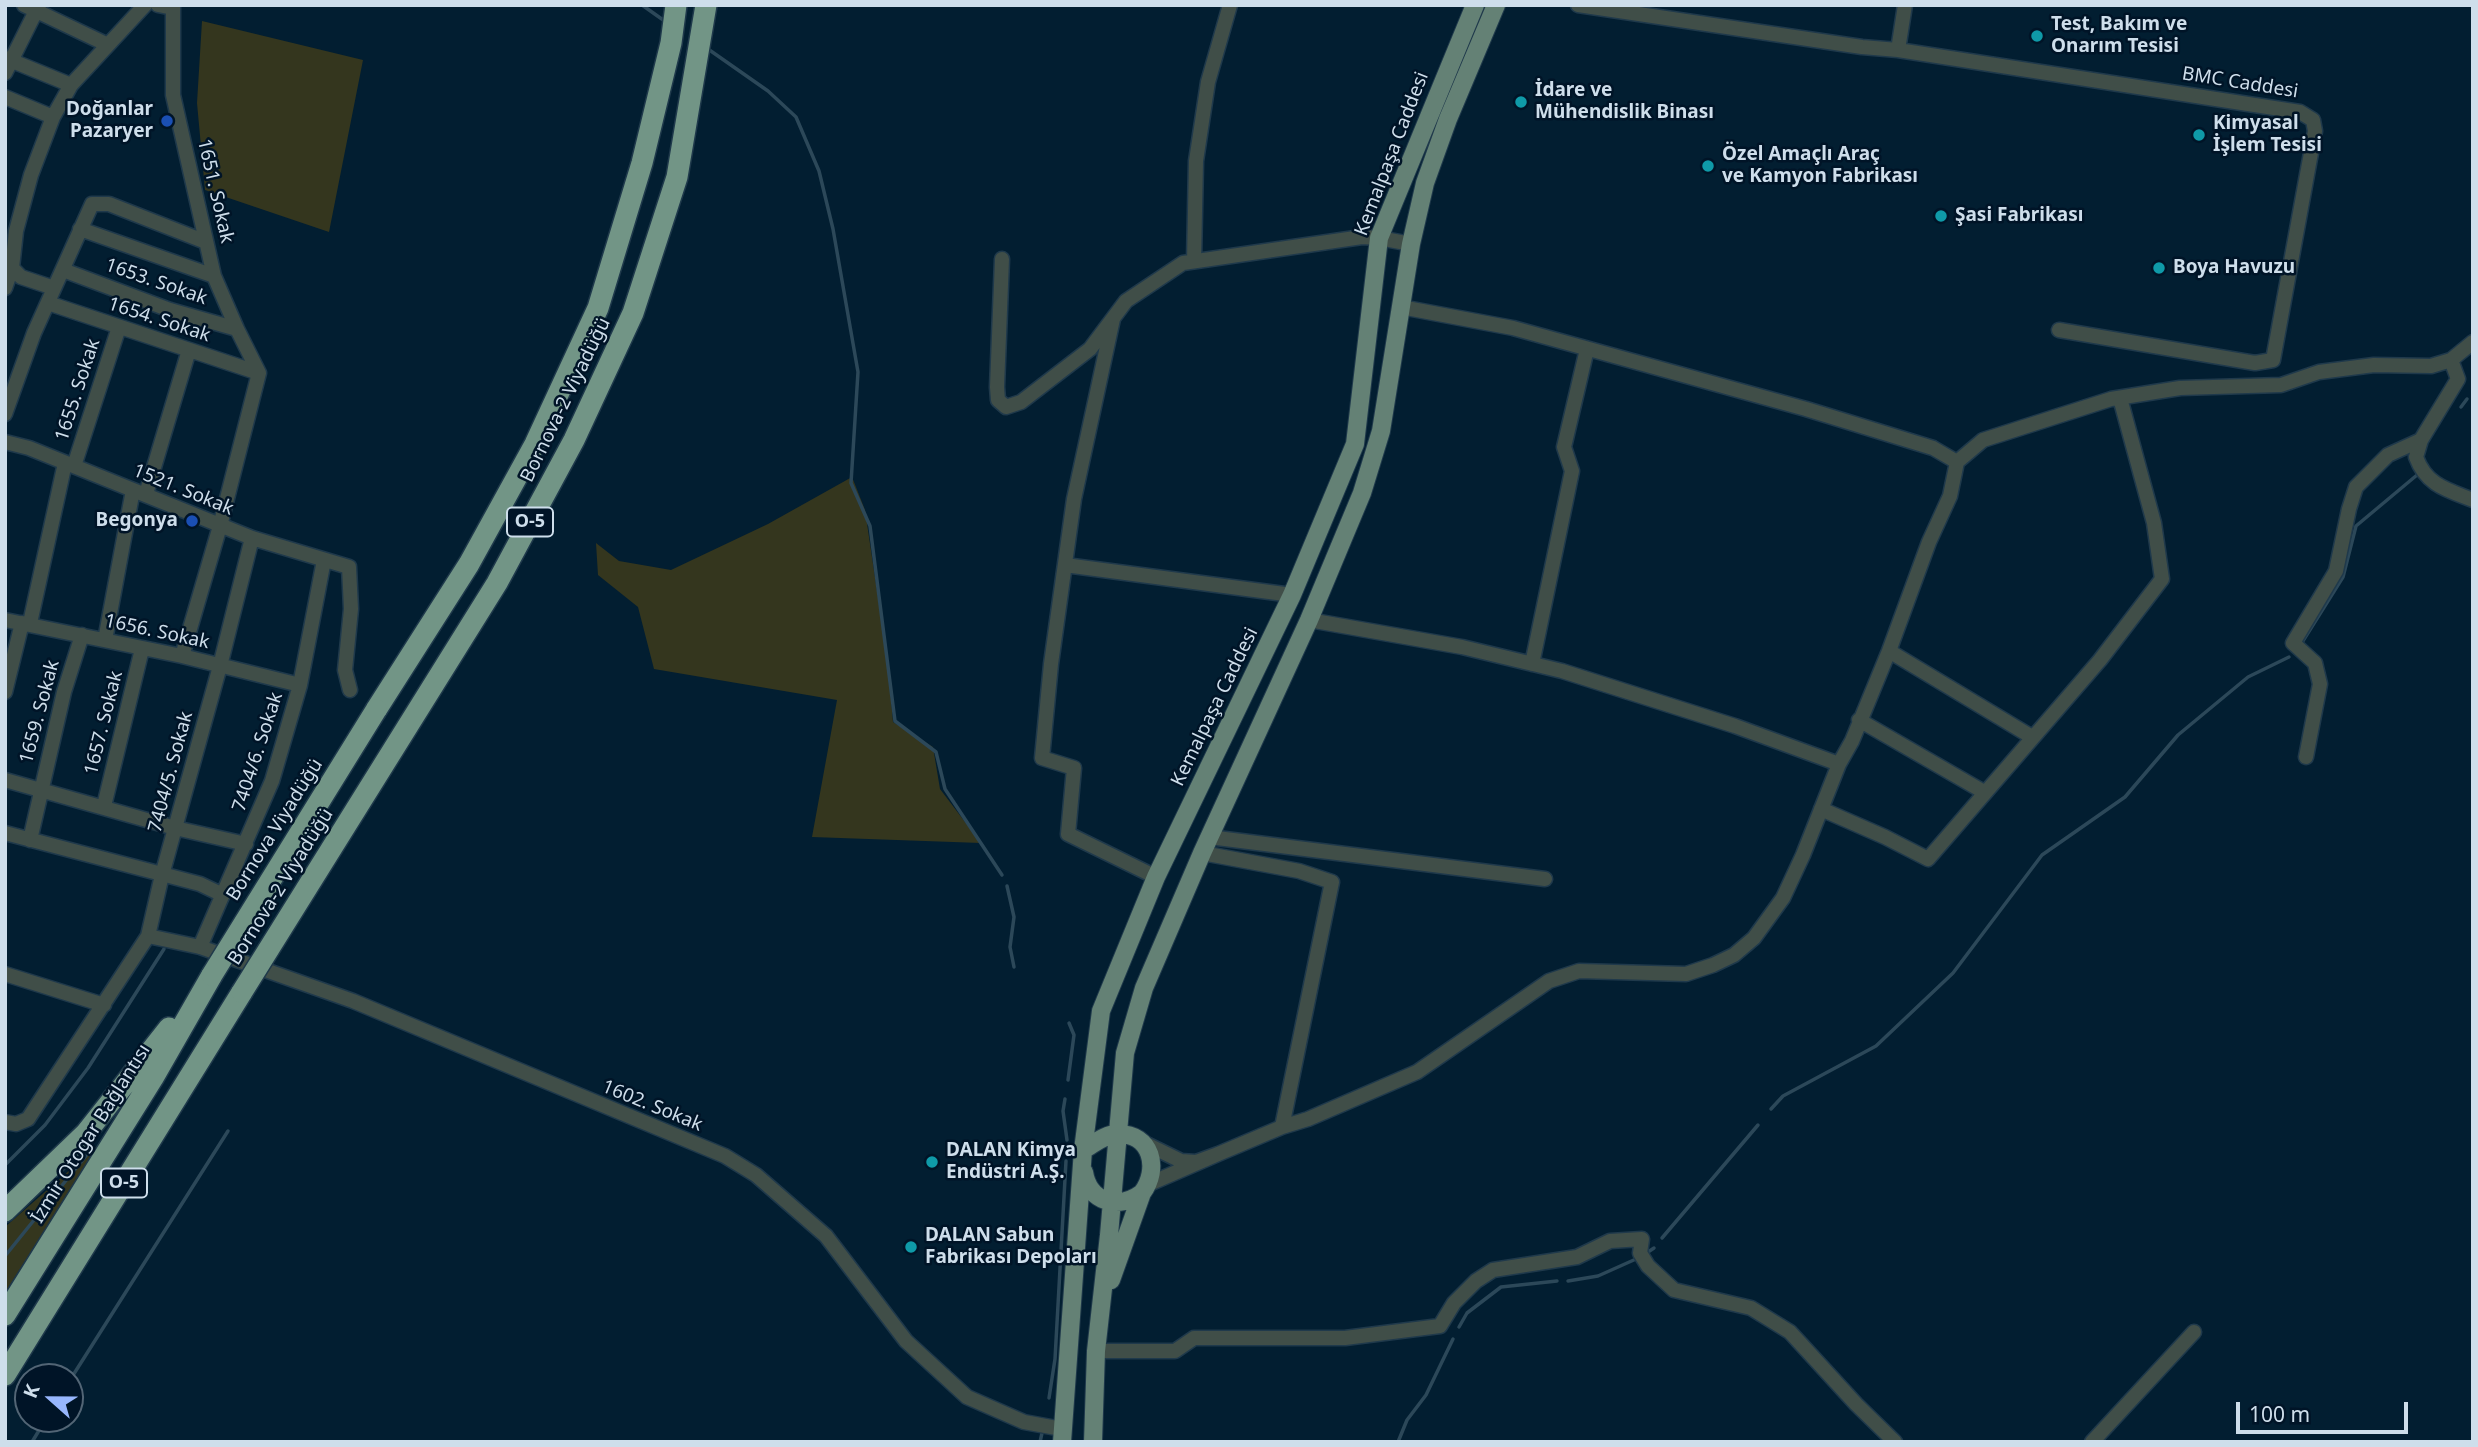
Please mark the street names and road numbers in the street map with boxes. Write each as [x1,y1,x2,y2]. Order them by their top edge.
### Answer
street label: BMC Caddesi [2180,63,2300,103]
street label: Kemalpaşa Caddesi [1350,69,1434,239]
street label: 1651. Sokak [192,137,238,245]
street label: 1653. Sokak [102,254,210,310]
street label: 1654. Sokak [105,293,213,347]
street label: Bornova-2 Viyadüğü [516,314,616,486]
street label: 1655. Sokak [51,336,105,444]
street label: 1521. Sokak [129,460,237,520]
road number: O-5 [507,508,553,536]
street label: 1656. Sokak [103,610,211,654]
street label: Kemalpaşa Caddesi [1167,624,1263,790]
street label: 1659. Sokak [15,658,65,766]
street label: 1657. Sokak [80,669,128,777]
street label: 7404/6. Sokak [228,689,288,815]
street label: 7404/5. Sokak [144,709,198,835]
street label: Bornova Viyadüğü [222,755,328,905]
street label: Bornova-2 Viyadüğü [224,805,338,969]
street label: İzmir Otogar Bağlantısı [27,1040,155,1228]
street label: 1602. Sokak [598,1076,706,1136]
road number: O-5 [101,1168,147,1198]

